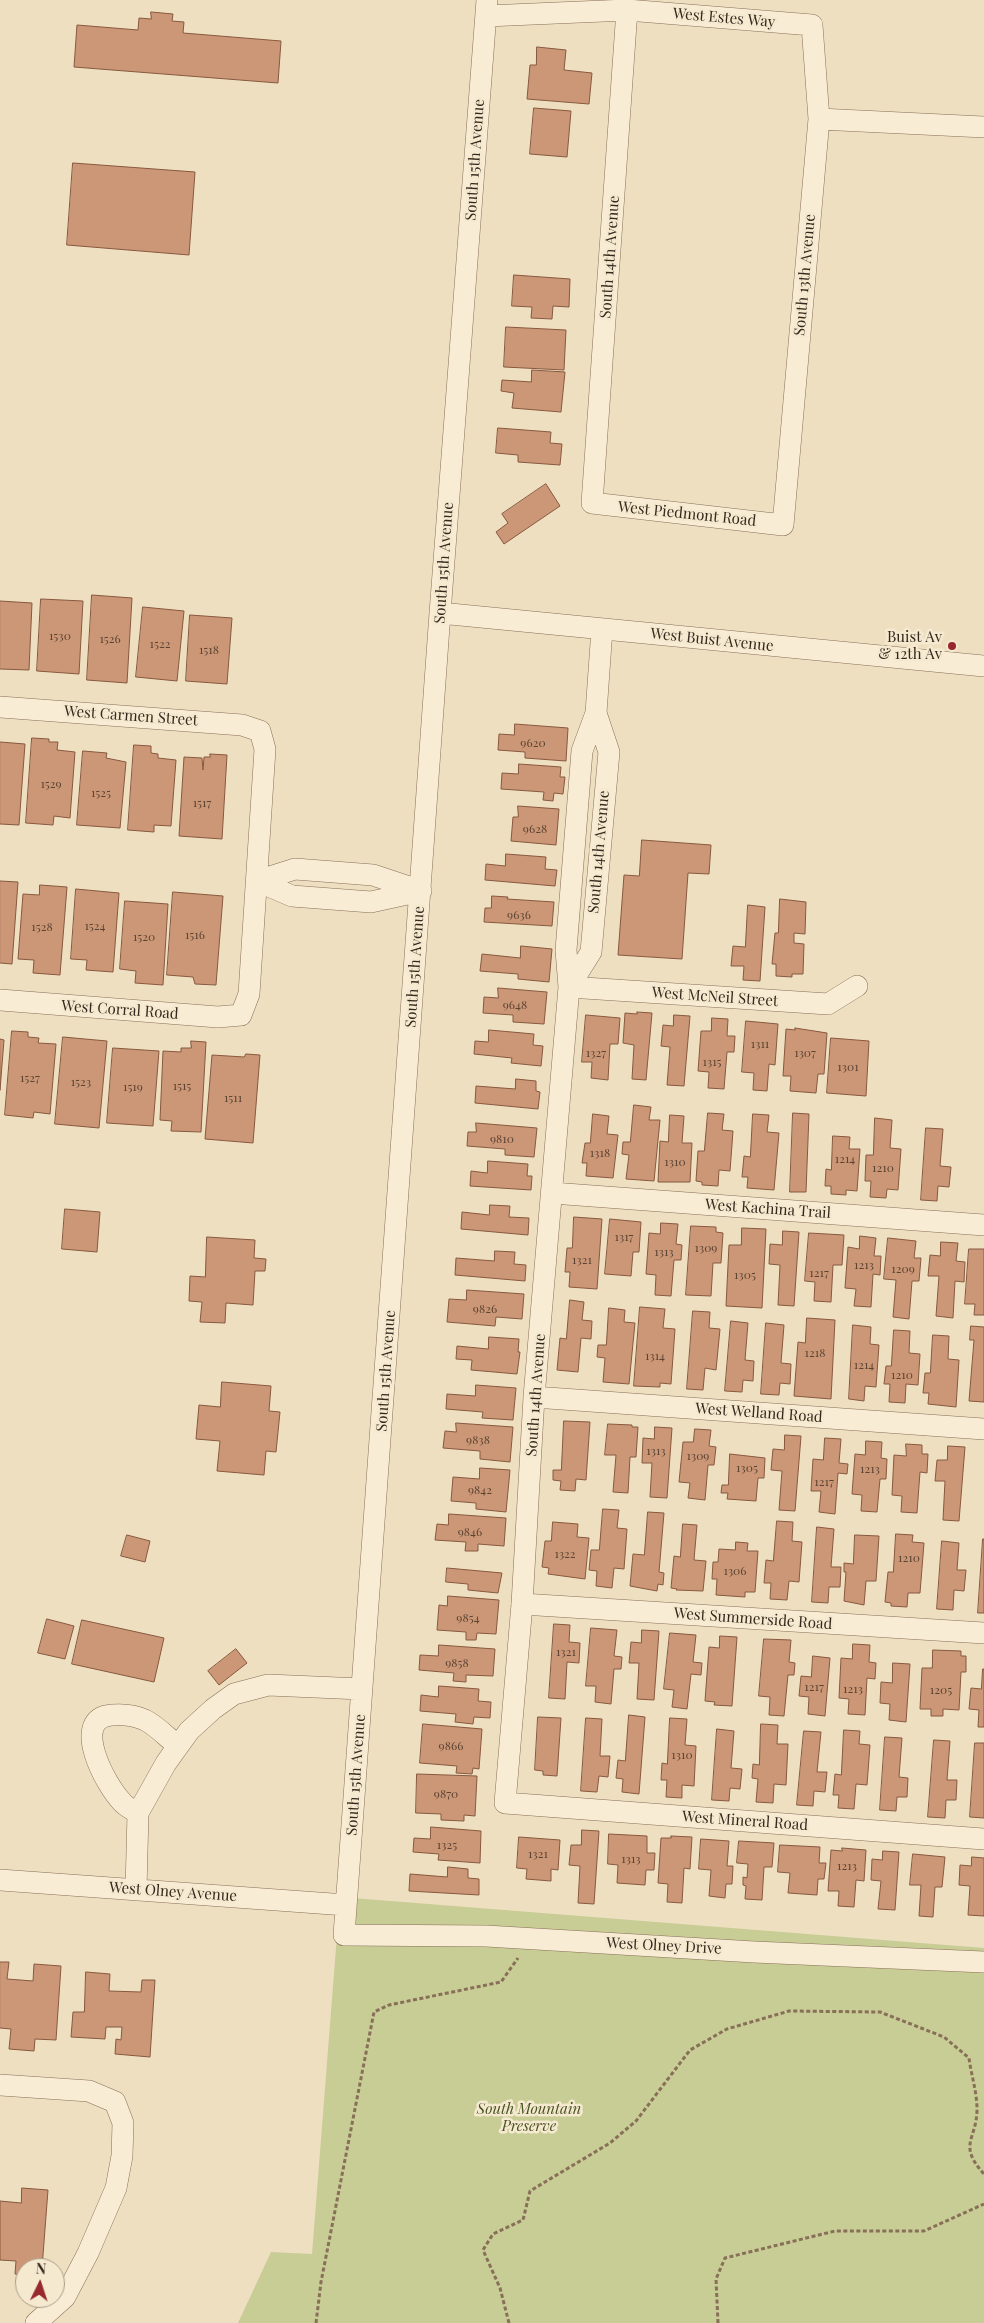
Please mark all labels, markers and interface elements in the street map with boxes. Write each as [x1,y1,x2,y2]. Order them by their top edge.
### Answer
street label: West Estes Way [672,5,776,31]
street label: South 15th Avenue [462,99,488,221]
street label: South 14th Avenue [597,195,623,319]
street label: South 13th Avenue [791,213,819,337]
street label: West Piedmont Road [617,498,757,530]
street label: South 15th Avenue [431,502,457,624]
street label: West Buist Avenue [650,625,774,655]
place label: Buist Av & 12th Av [878,628,942,663]
house number: 1530 [49,629,71,643]
house number: 1526 [99,632,121,646]
house number: 1522 [150,637,170,651]
marker: Buist Av & 12th Av [946,640,958,652]
house number: 1518 [199,643,219,657]
street label: West Carmen Street [63,702,199,730]
house number: 9620 [520,736,546,750]
house number: 1529 [40,777,62,791]
house number: 1525 [91,786,111,800]
street label: South 14th Avenue [585,790,613,914]
house number: 1517 [193,796,211,810]
house number: 9628 [523,822,547,836]
street label: South 15th Avenue [402,906,428,1028]
house number: 9636 [507,908,531,922]
house number: 1524 [85,919,105,933]
house number: 1528 [31,920,53,934]
house number: 1516 [185,928,205,942]
house number: 1520 [133,930,155,944]
street label: West McNeil Street [651,984,779,1010]
street label: West Corral Road [61,997,179,1023]
house number: 9648 [503,998,527,1012]
house number: 1311 [751,1037,769,1051]
house number: 1327 [586,1046,606,1060]
house number: 1307 [794,1046,816,1060]
house number: 1315 [703,1055,721,1069]
house number: 1301 [837,1060,859,1074]
house number: 1527 [20,1071,40,1085]
house number: 1523 [71,1075,91,1089]
house number: 1515 [173,1079,191,1093]
house number: 1519 [123,1080,143,1094]
house number: 1511 [224,1091,242,1105]
house number: 9810 [490,1132,514,1146]
house number: 1318 [590,1146,610,1160]
house number: 1214 [835,1152,855,1166]
house number: 1310 [664,1155,686,1169]
house number: 1210 [872,1161,894,1175]
street label: West Kachina Trail [705,1196,831,1222]
house number: 1317 [615,1230,633,1244]
house number: 1309 [695,1241,717,1255]
house number: 1313 [654,1245,674,1259]
house number: 1321 [572,1253,592,1267]
house number: 1213 [854,1258,874,1272]
house number: 1209 [891,1262,915,1276]
house number: 1217 [809,1266,829,1280]
house number: 1305 [734,1268,756,1282]
house number: 9826 [473,1302,497,1316]
street label: South 15th Avenue [373,1310,399,1432]
street label: South 14th Avenue [523,1333,549,1457]
house number: 1218 [805,1346,825,1360]
house number: 1314 [645,1349,665,1363]
house number: 1214 [854,1358,874,1372]
house number: 1210 [891,1368,913,1382]
street label: West Welland Road [695,1400,823,1426]
house number: 9838 [466,1433,490,1447]
house number: 1313 [646,1444,666,1458]
house number: 1309 [687,1449,709,1463]
house number: 1305 [736,1461,758,1475]
house number: 1213 [860,1462,880,1476]
house number: 1217 [814,1475,834,1489]
house number: 9842 [468,1483,492,1497]
house number: 9846 [458,1525,482,1539]
house number: 1322 [554,1547,576,1561]
house number: 1210 [898,1551,920,1565]
house number: 1306 [723,1564,747,1578]
street label: West Summerside Road [673,1604,833,1634]
house number: 9854 [456,1611,480,1625]
house number: 1321 [556,1645,576,1659]
house number: 9858 [445,1656,469,1670]
house number: 1217 [804,1680,824,1694]
house number: 1213 [843,1682,863,1696]
house number: 1205 [930,1683,952,1697]
street label: South 15th Avenue [343,1714,369,1836]
house number: 9866 [439,1739,463,1753]
house number: 1310 [671,1748,693,1762]
house number: 9870 [434,1787,458,1801]
street label: West Mineral Road [681,1808,809,1834]
house number: 1325 [437,1838,457,1852]
house number: 1321 [528,1847,548,1861]
house number: 1313 [621,1852,641,1866]
house number: 1213 [837,1859,857,1873]
street label: West Olney Avenue [108,1879,238,1905]
street label: West Olney Drive [606,1934,722,1958]
park label: South Mountain Preserve [477,2100,581,2135]
north arrow [15,2258,65,2308]
text: N [35,2259,47,2278]

